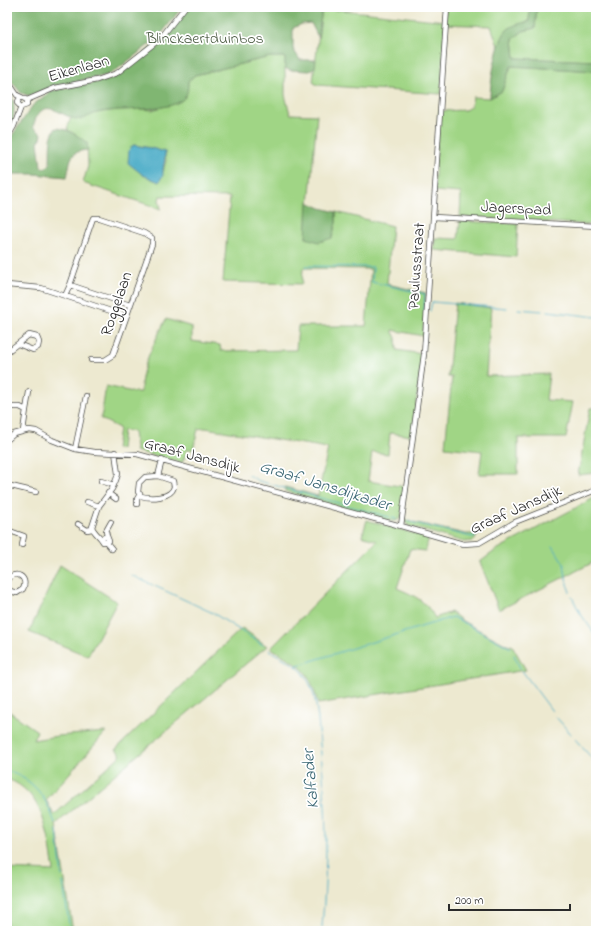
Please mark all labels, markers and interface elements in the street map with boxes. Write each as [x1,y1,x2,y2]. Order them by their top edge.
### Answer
park label: Blinckaertduinbos [145,27,264,51]
street label: Eikenlaan [46,49,112,89]
street label: Jagerspad [480,195,552,223]
street label: Paulusstraat [402,221,432,310]
street label: Roggelaan [95,269,139,339]
street label: Graaf Jansdijk [141,432,244,481]
water label: Graaf Jansdijkader [256,454,396,519]
street label: Graaf Jansdijk [466,479,567,541]
water label: Kalfader [296,745,326,810]
scale bar [449,886,570,912]
text: 200 m [455,892,484,910]

